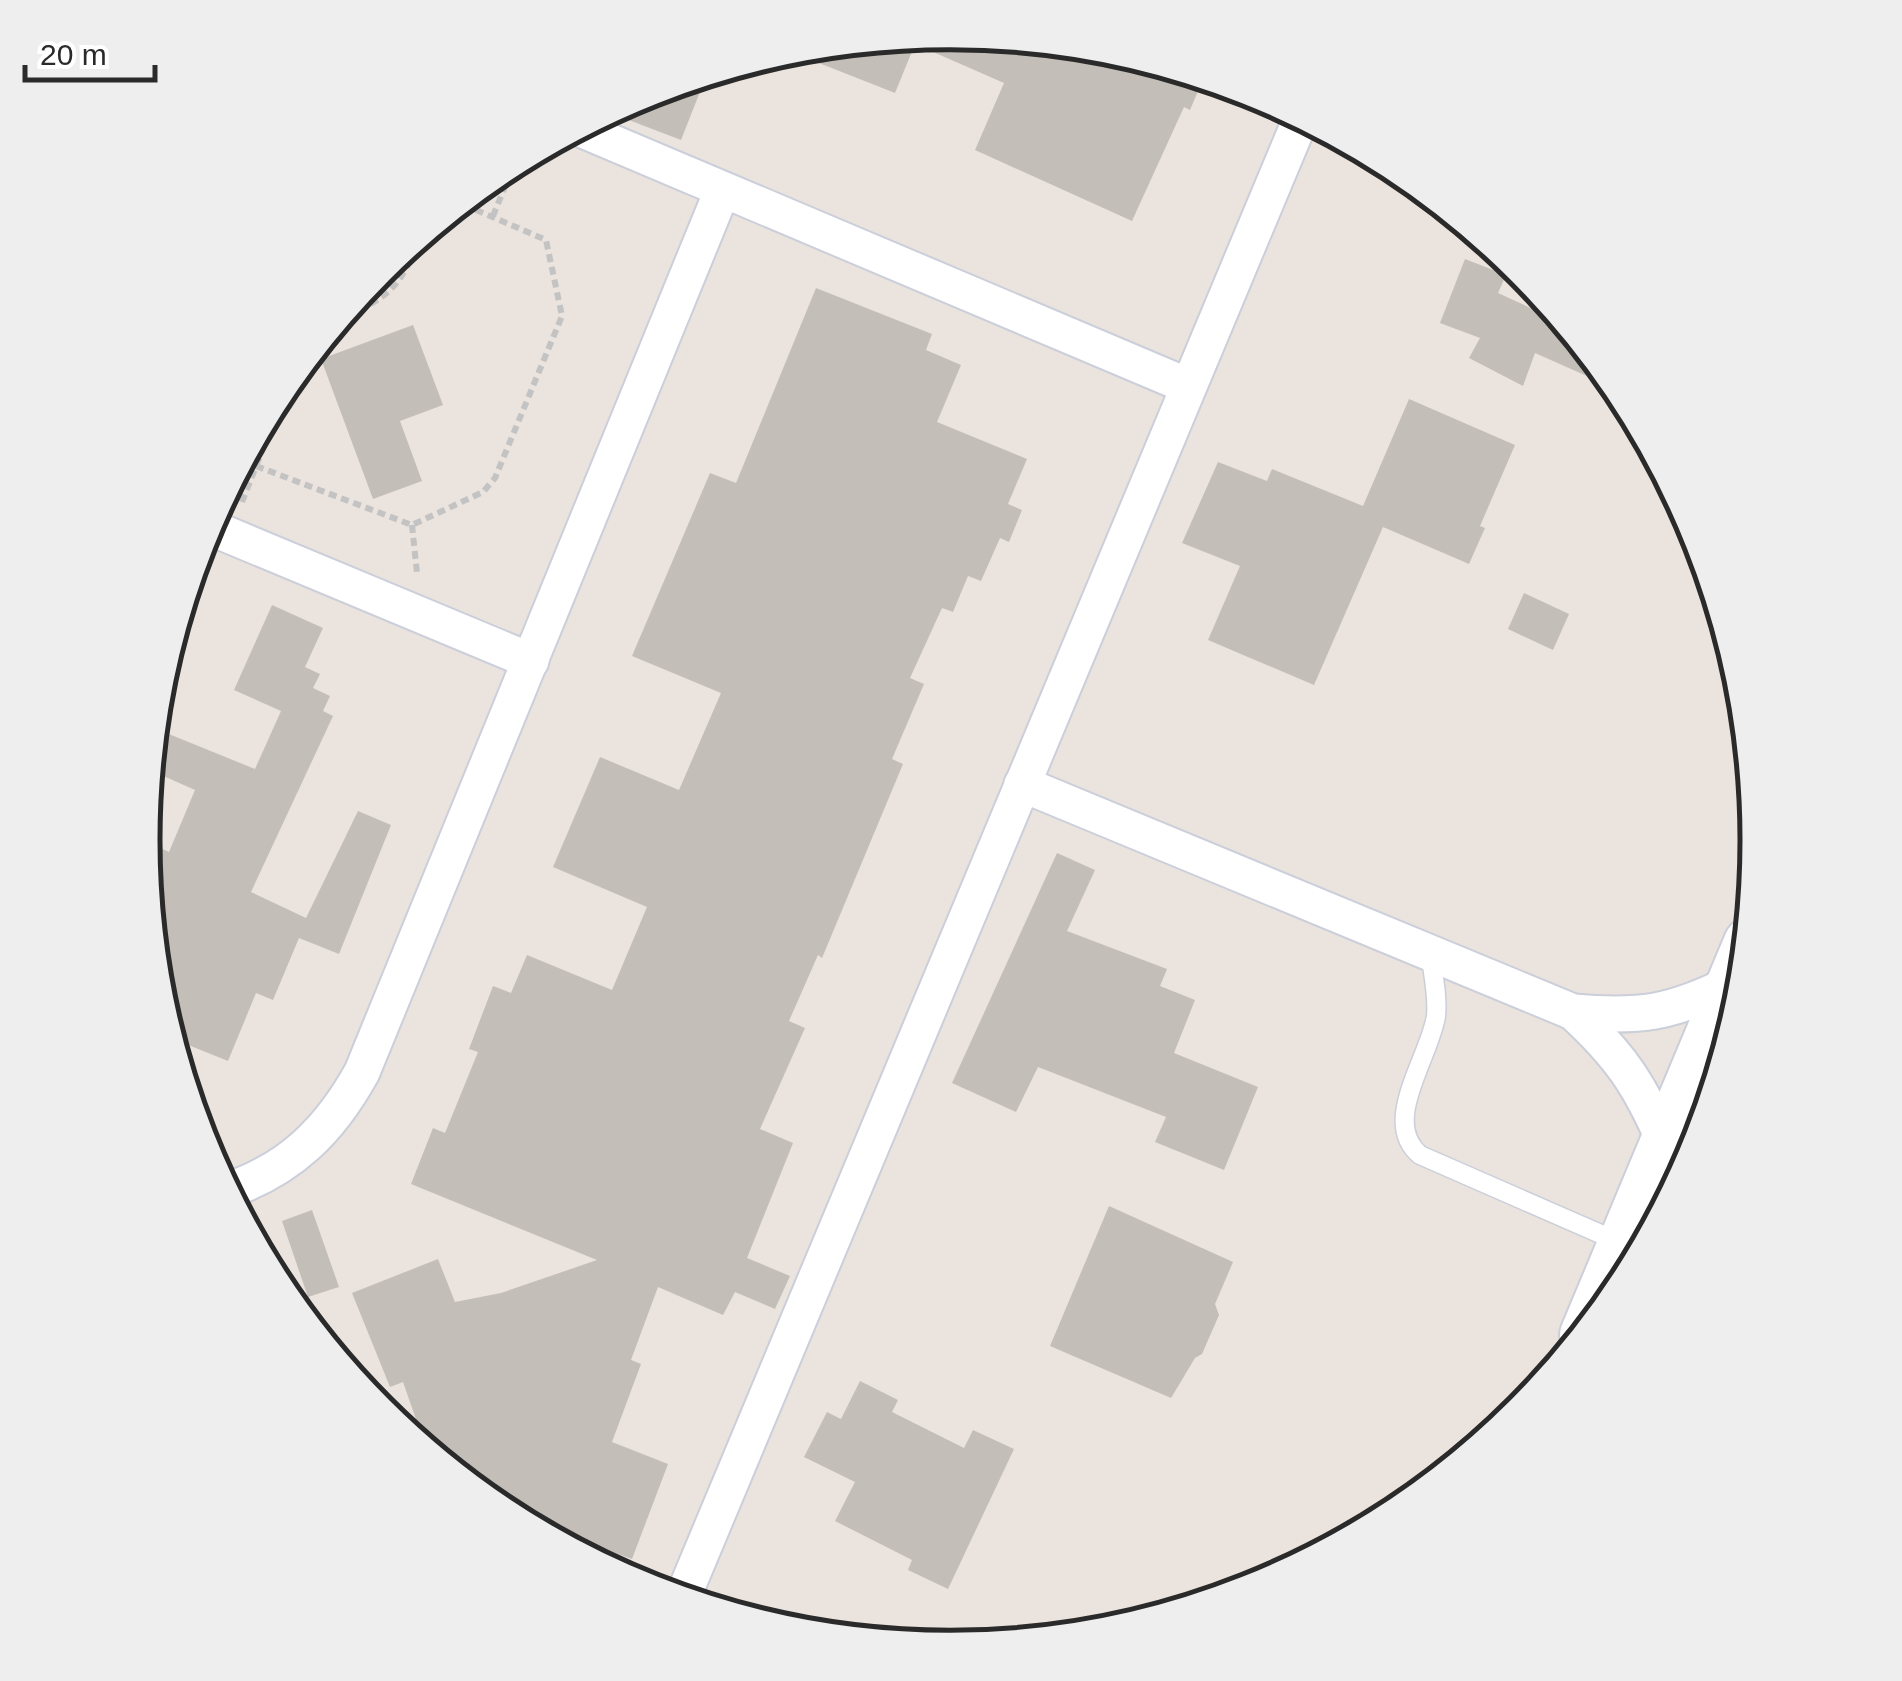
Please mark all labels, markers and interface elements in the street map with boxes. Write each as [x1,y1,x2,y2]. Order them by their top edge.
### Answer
scale bar [25,20,155,82]
text: 20 m [40,38,107,71]

